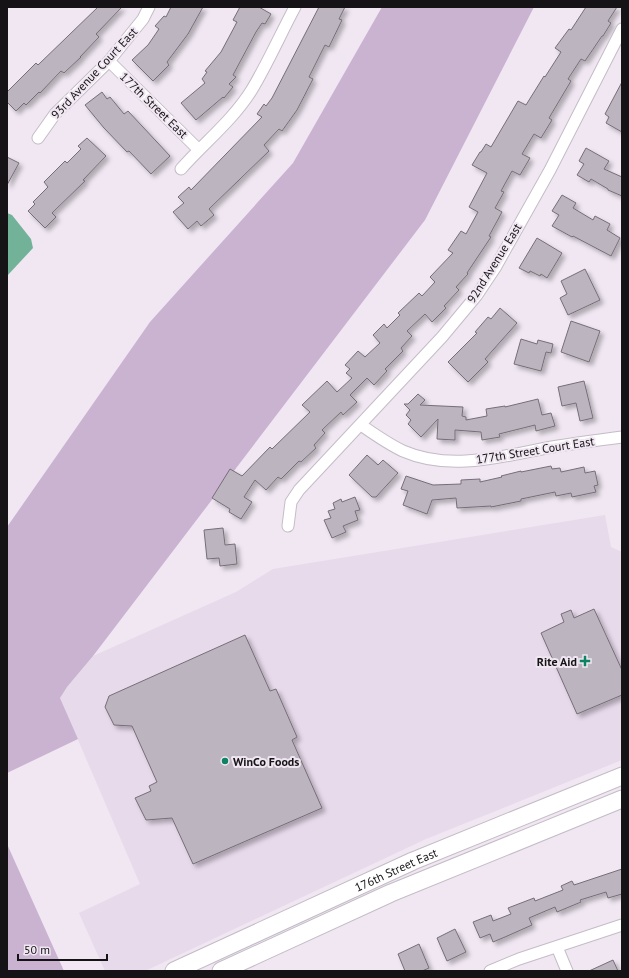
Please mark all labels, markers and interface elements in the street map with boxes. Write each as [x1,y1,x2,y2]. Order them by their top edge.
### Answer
street label: 93rd Avenue Court East [48,24,140,122]
street label: 177th Street East [117,69,191,141]
street label: 92nd Avenue East [463,220,525,306]
street label: 177th Street Court East [475,433,595,467]
place label: Rite Aid [537,654,577,669]
marker: Rite Aid [580,656,590,666]
place label: WinCo Foods [233,754,299,769]
marker: WinCo Foods [220,756,230,766]
street label: 176th Street East [352,844,439,894]
scale bar [18,936,107,962]
text: 50 m [24,942,50,957]

